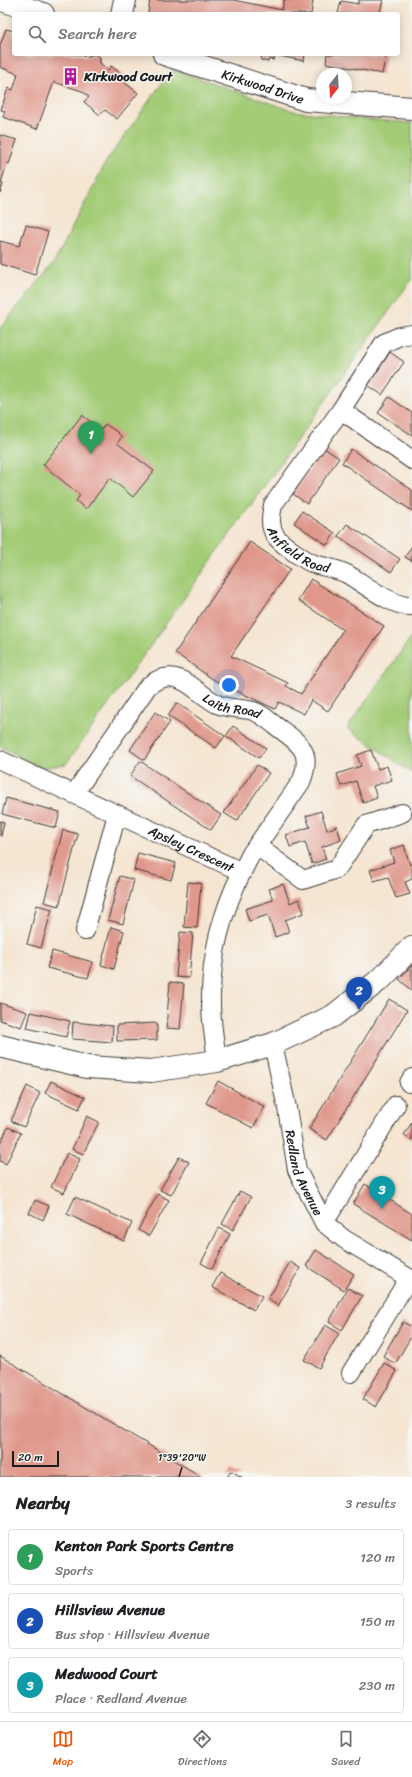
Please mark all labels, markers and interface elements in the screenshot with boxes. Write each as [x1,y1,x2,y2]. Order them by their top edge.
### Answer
search box [12,12,400,56]
text: Search here [58,21,137,47]
icon: search [26,23,48,45]
street label: Kirkwood Drive [219,62,307,110]
place label: Kirkwood Court [83,65,173,88]
building icon: Kirkwood Court [61,66,81,86]
north arrow [316,68,352,104]
pin: 1 [78,421,104,454]
street label: Anfield Road [260,522,334,579]
your location [219,675,239,695]
street label: Laith Road [198,687,267,725]
street label: Apsley Crescent [144,818,239,879]
pin: 2 [346,977,372,1010]
street label: Redland Avenue [279,1128,330,1220]
pin: 3 [369,1176,395,1209]
text: 20 m [18,1448,43,1467]
scale bar [12,1449,59,1468]
text: 1°39'20"W [158,1449,206,1467]
text: Nearby [16,1488,70,1518]
text: 3 results [345,1492,396,1515]
text: Kenton Park Sports Centre [55,1533,234,1559]
text: 1 [27,1546,33,1569]
text: 120 m [360,1546,395,1569]
text: Sports [55,1559,93,1582]
text: Hillsview Avenue [55,1597,165,1623]
text: 2 [26,1610,34,1633]
text: 150 m [360,1610,395,1633]
text: Bus stop · Hillsview Avenue [55,1623,210,1646]
text: Medwood Court [55,1661,158,1687]
text: 3 [26,1674,34,1697]
text: 230 m [359,1674,395,1697]
text: Place · Redland Avenue [55,1687,187,1710]
tab: Map [52,1728,74,1771]
tab: Directions [178,1728,227,1771]
tab: Saved [331,1728,360,1771]

